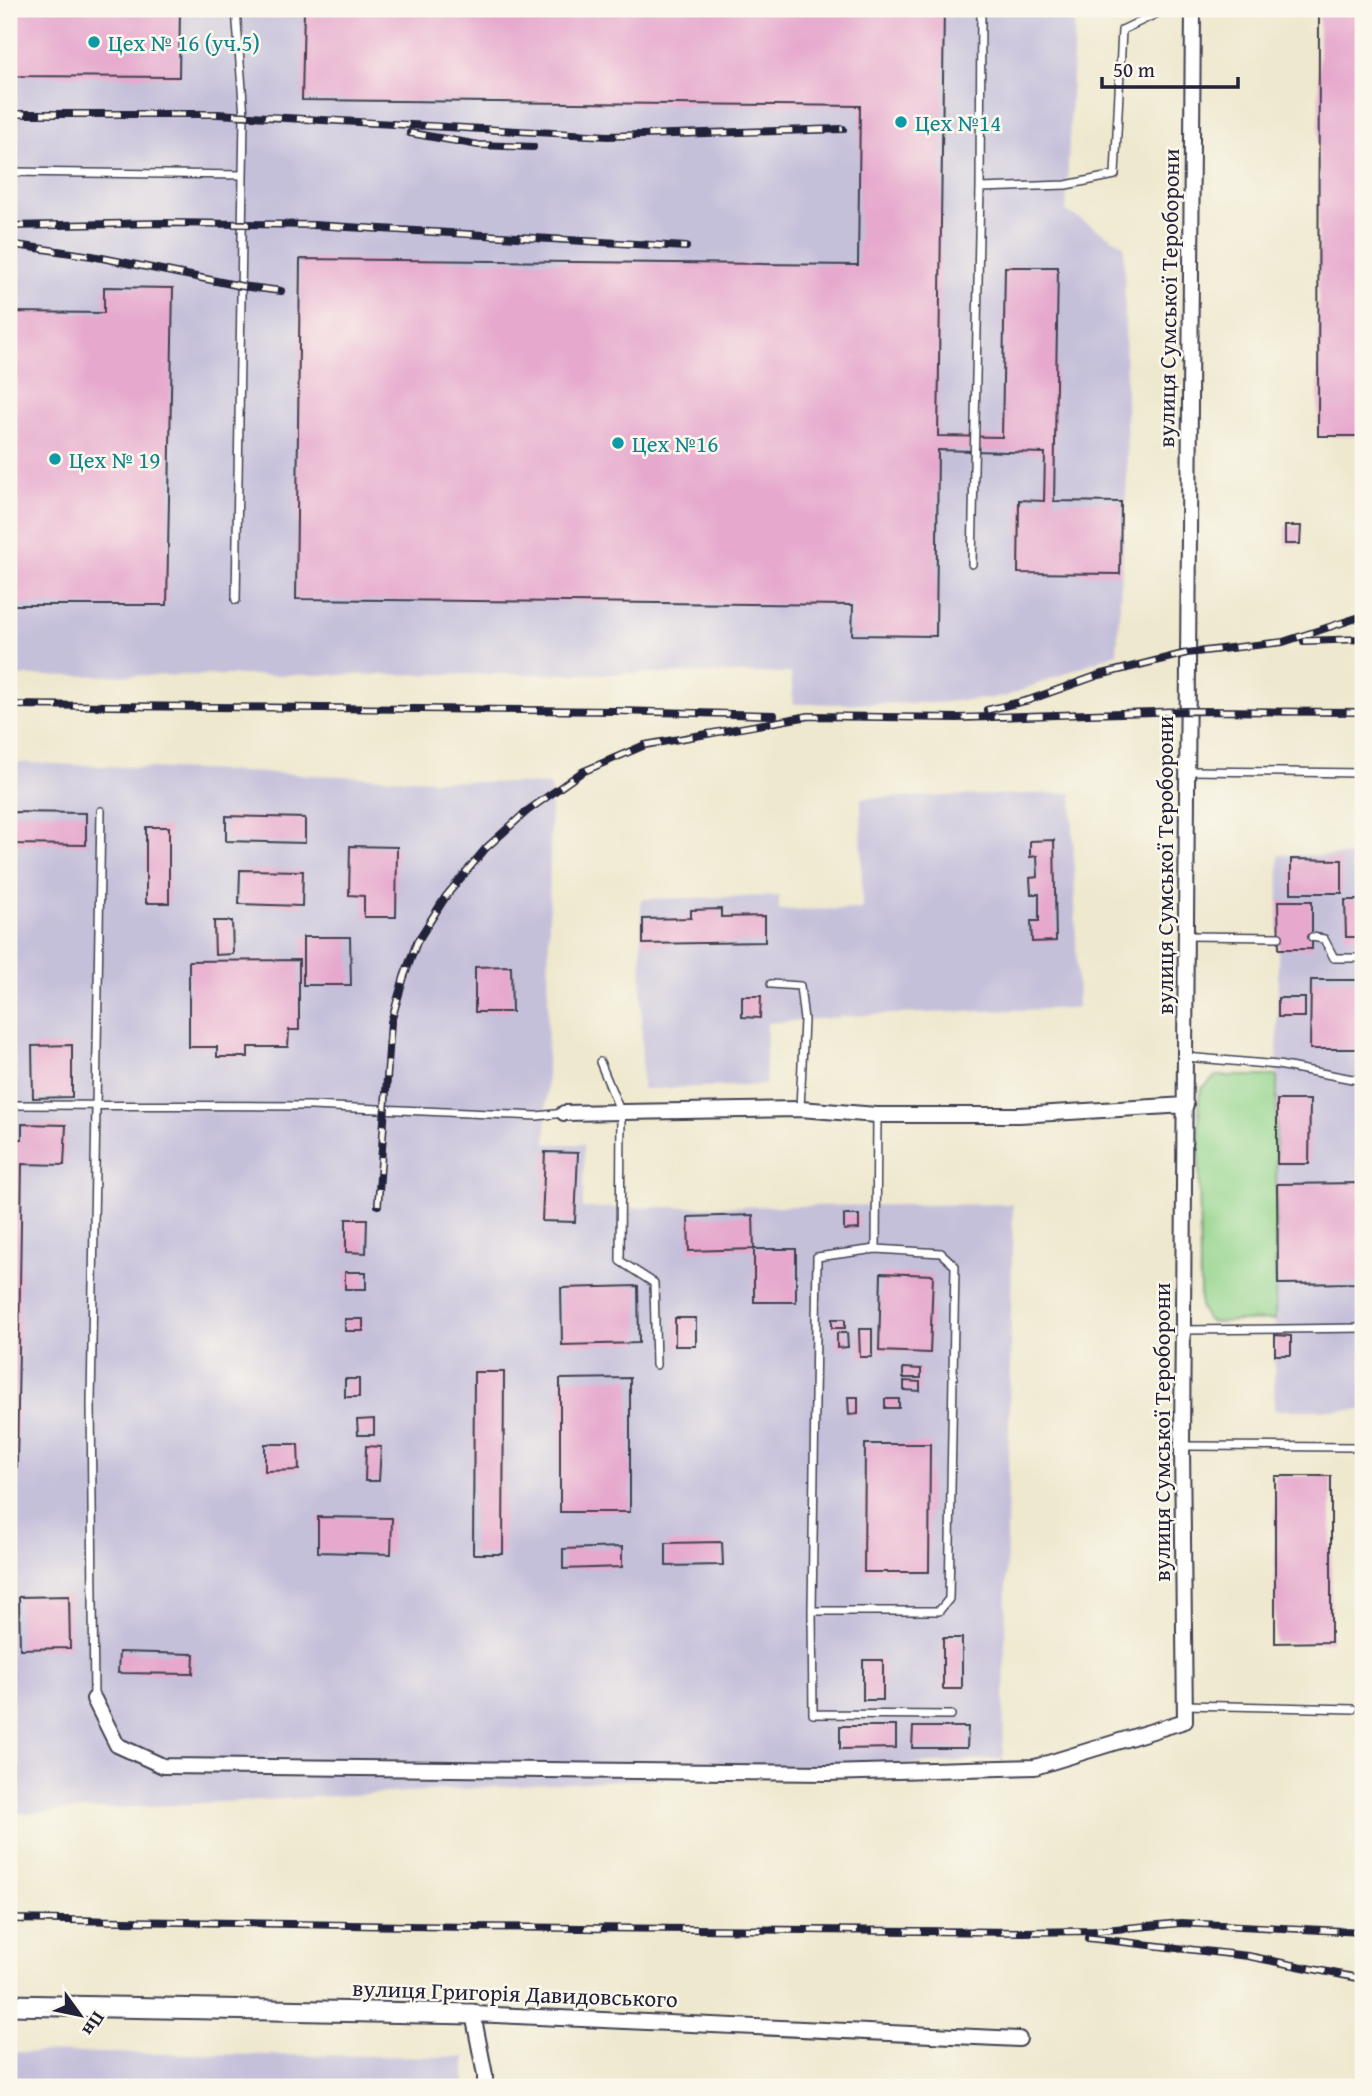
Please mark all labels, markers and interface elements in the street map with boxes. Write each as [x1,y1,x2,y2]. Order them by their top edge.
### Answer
place label: Цех № 16 (уч.5) [108,26,260,59]
marker: Цех № 16 (уч.5) [86,34,102,50]
scale bar [1102,46,1239,90]
text: 50 m [1113,54,1155,85]
place label: Цех №14 [915,106,1001,139]
marker: Цех №14 [893,114,909,130]
street label: вулиця Сумської Тероборони [1149,148,1187,448]
place label: Цех №16 [632,427,718,460]
marker: Цех №16 [610,435,626,451]
place label: Цех № 19 [69,443,160,476]
marker: Цех № 19 [47,451,63,467]
street label: вулиця Сумської Тероборони [1148,715,1181,1015]
street label: вулиця Сумської Тероборони [1145,1282,1178,1582]
street label: вулиця Григорія Давидовського [352,1971,678,2015]
north arrow [46,1980,116,2050]
text: Пн [76,2006,113,2042]

